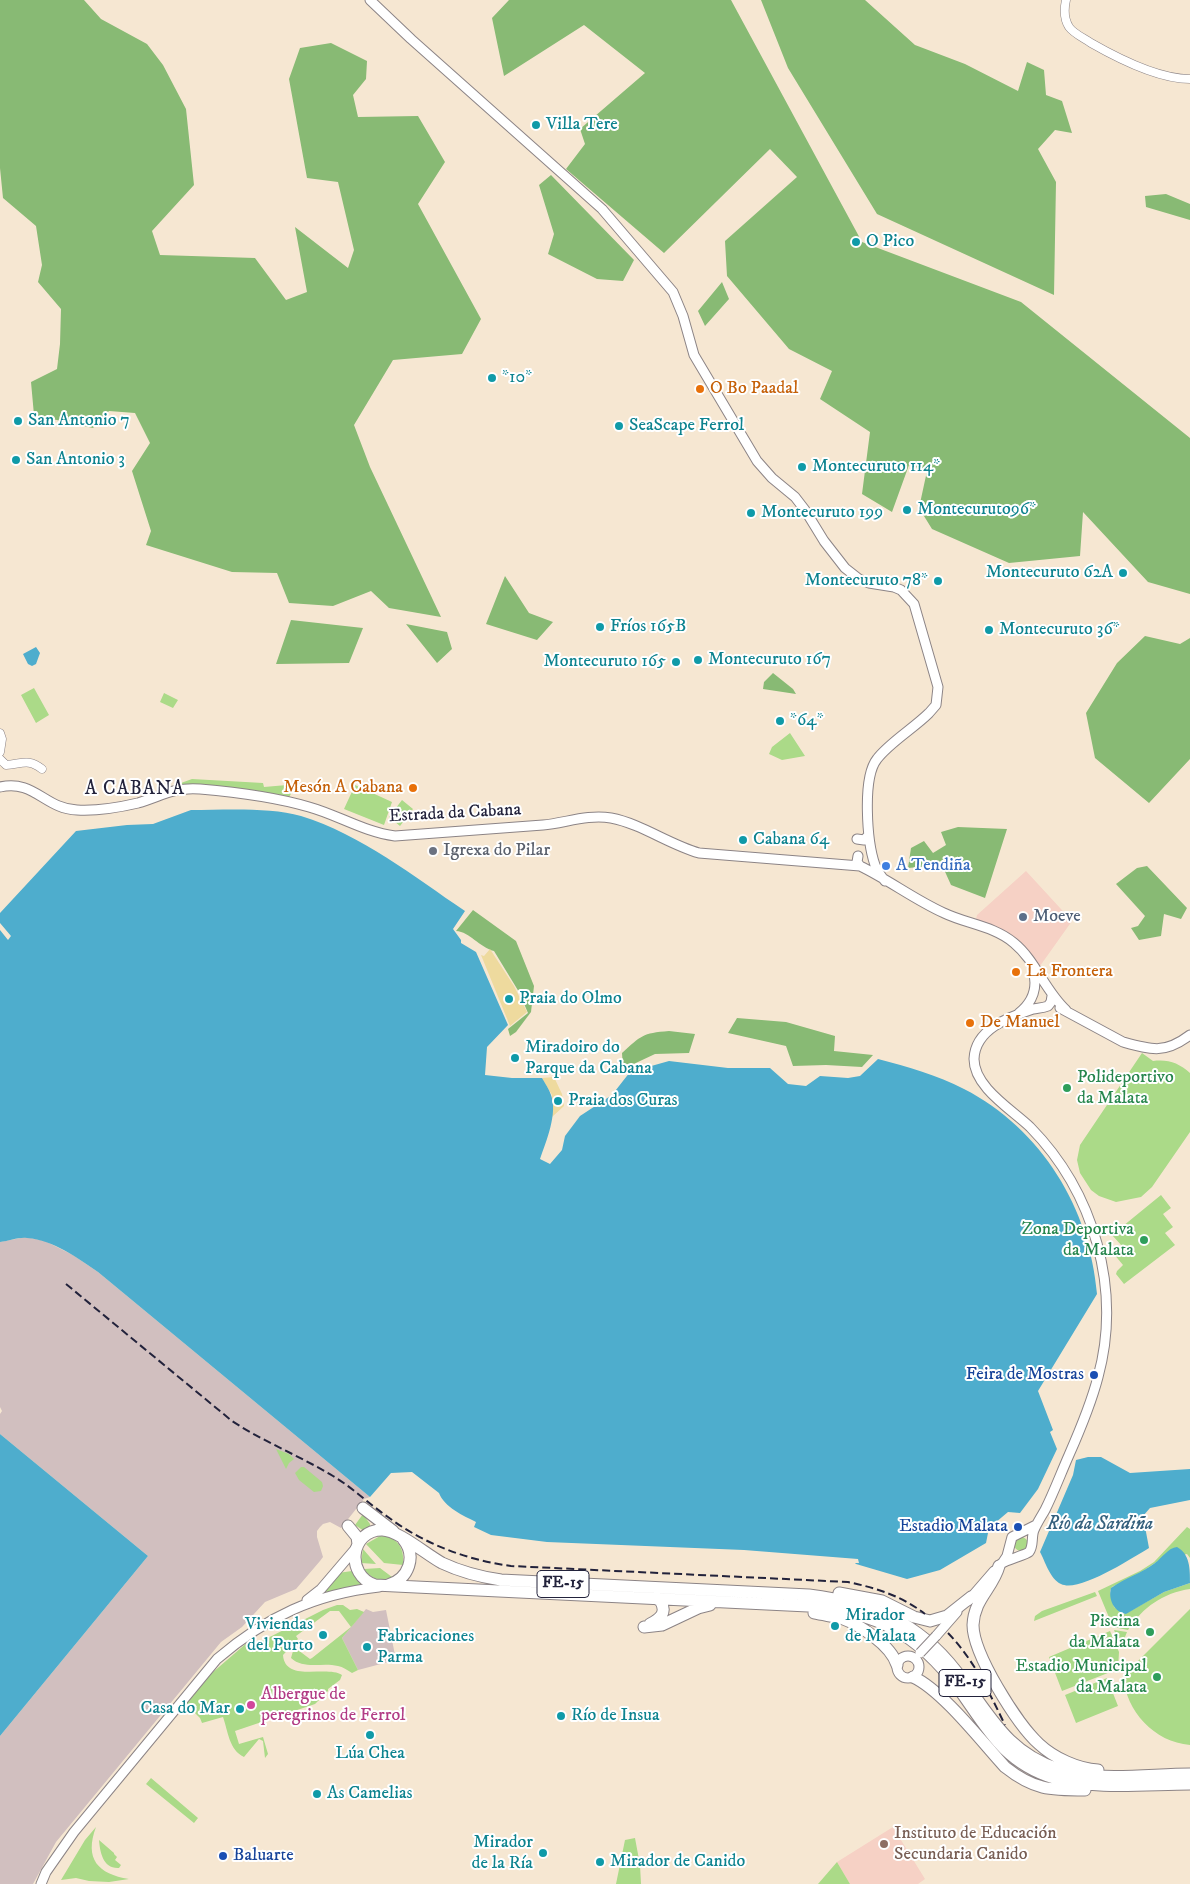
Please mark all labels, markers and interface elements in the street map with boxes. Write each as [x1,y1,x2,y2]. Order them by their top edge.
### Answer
place label: Villa Tere [546,114,618,136]
marker: Villa Tere [530,119,542,131]
place label: O Pico [866,231,914,253]
marker: O Pico [850,236,862,248]
place label: *10* [502,367,532,389]
marker: *10* [486,372,498,384]
place label: O Bo Paadal [710,378,798,400]
marker: O Bo Paadal [694,383,706,395]
place label: San Antonio 7 [28,410,130,432]
marker: San Antonio 7 [12,415,24,427]
place label: SeaScape Ferrol [629,415,744,437]
marker: SeaScape Ferrol [613,420,625,432]
place label: San Antonio 3 [26,449,125,471]
marker: San Antonio 3 [10,454,22,466]
place label: Montecuruto 114* [812,456,940,478]
marker: Montecuruto 114* [796,461,808,473]
place label: Montecuruto96* [917,499,1036,521]
place label: Montecuruto 199 [761,502,883,524]
marker: Montecuruto96* [901,504,913,516]
marker: Montecuruto 199 [745,507,757,519]
place label: Montecuruto 62A [986,562,1113,584]
marker: Montecuruto 62A [1117,567,1129,579]
place label: Montecuruto 78* [805,570,928,592]
marker: Montecuruto 78* [932,575,944,587]
place label: Fríos 165B [610,616,686,638]
place label: Montecuruto 36* [999,619,1120,641]
marker: Fríos 165B [594,621,606,633]
marker: Montecuruto 36* [983,624,995,636]
place label: Montecuruto 167 [708,649,831,671]
place label: Montecuruto 165 [543,651,666,673]
marker: Montecuruto 167 [692,654,704,666]
marker: Montecuruto 165 [670,656,682,668]
place label: *64* [790,710,824,732]
marker: *64* [774,715,786,727]
place label: Mesón A Cabana [283,777,403,799]
district label: A CABANA [84,779,186,801]
marker: Mesón A Cabana [407,782,419,794]
street label: Estrada da Cabana [388,800,522,828]
place label: Cabana 64 [753,829,829,851]
marker: Cabana 64 [737,834,749,846]
place label: Igrexa do Pilar [443,840,550,862]
marker: Igrexa do Pilar [427,845,439,857]
place label: A Tendiña [896,855,971,877]
marker: A Tendiña [880,860,892,872]
place label: Moeve [1033,906,1081,928]
marker: Moeve [1017,911,1029,923]
place label: La Frontera [1026,961,1113,983]
marker: La Frontera [1010,966,1022,978]
place label: Praia do Olmo [519,988,622,1010]
marker: Praia do Olmo [503,993,515,1005]
place label: De Manuel [980,1012,1060,1034]
marker: De Manuel [964,1017,976,1029]
place label: Miradoiro do Parque da Cabana [525,1037,652,1080]
marker: Miradoiro do Parque da Cabana [509,1052,521,1064]
place label: Polideportivo da Malata [1077,1067,1174,1110]
marker: Polideportivo da Malata [1061,1082,1073,1094]
place label: Praia dos Curas [568,1090,678,1112]
marker: Praia dos Curas [552,1095,564,1107]
place label: Zona Deportiva da Malata [1022,1219,1134,1262]
marker: Zona Deportiva da Malata [1138,1234,1150,1246]
place label: Feira de Mostras [966,1364,1084,1386]
marker: Feira de Mostras [1088,1369,1100,1381]
water label: Río da Sardiña [1047,1514,1153,1536]
place label: Estadio Malata [899,1516,1008,1538]
marker: Estadio Malata [1012,1521,1024,1533]
road number: FE-15 [537,1570,589,1598]
place label: Mirador de Malata [845,1605,916,1648]
place label: Piscina da Malata [1069,1611,1140,1654]
place label: Viviendas del Purto [245,1614,313,1656]
marker: Mirador de Malata [829,1620,841,1632]
place label: Fabricaciones Parma [377,1626,474,1668]
marker: Piscina da Malata [1144,1626,1156,1638]
marker: Viviendas del Purto [317,1629,329,1641]
marker: Fabricaciones Parma [361,1641,373,1653]
place label: Estadio Municipal da Malata [1015,1656,1147,1698]
road number: FE-15 [939,1670,991,1696]
marker: Estadio Municipal da Malata [1151,1671,1163,1683]
place label: Albergue de peregrinos de Ferrol [261,1684,406,1726]
place label: Casa do Mar [140,1698,230,1720]
marker: Albergue de peregrinos de Ferrol [245,1699,257,1711]
marker: Casa do Mar [234,1703,246,1715]
place label: Río de Insua [571,1705,660,1727]
marker: Río de Insua [555,1710,567,1722]
marker: Lúa Chea [364,1729,376,1741]
place label: Lúa Chea [335,1743,405,1765]
place label: As Camelias [327,1783,413,1805]
marker: As Camelias [311,1788,323,1800]
place label: Instituto de Educación Secundaria Canido [894,1823,1057,1866]
place label: Mirador de la Ría [472,1832,533,1875]
marker: Instituto de Educación Secundaria Canido [878,1838,890,1850]
place label: Baluarte [233,1845,294,1867]
marker: Mirador de la Ría [537,1847,549,1859]
marker: Baluarte [217,1850,229,1862]
place label: Mirador de Canido [610,1851,745,1873]
marker: Mirador de Canido [594,1856,606,1868]

